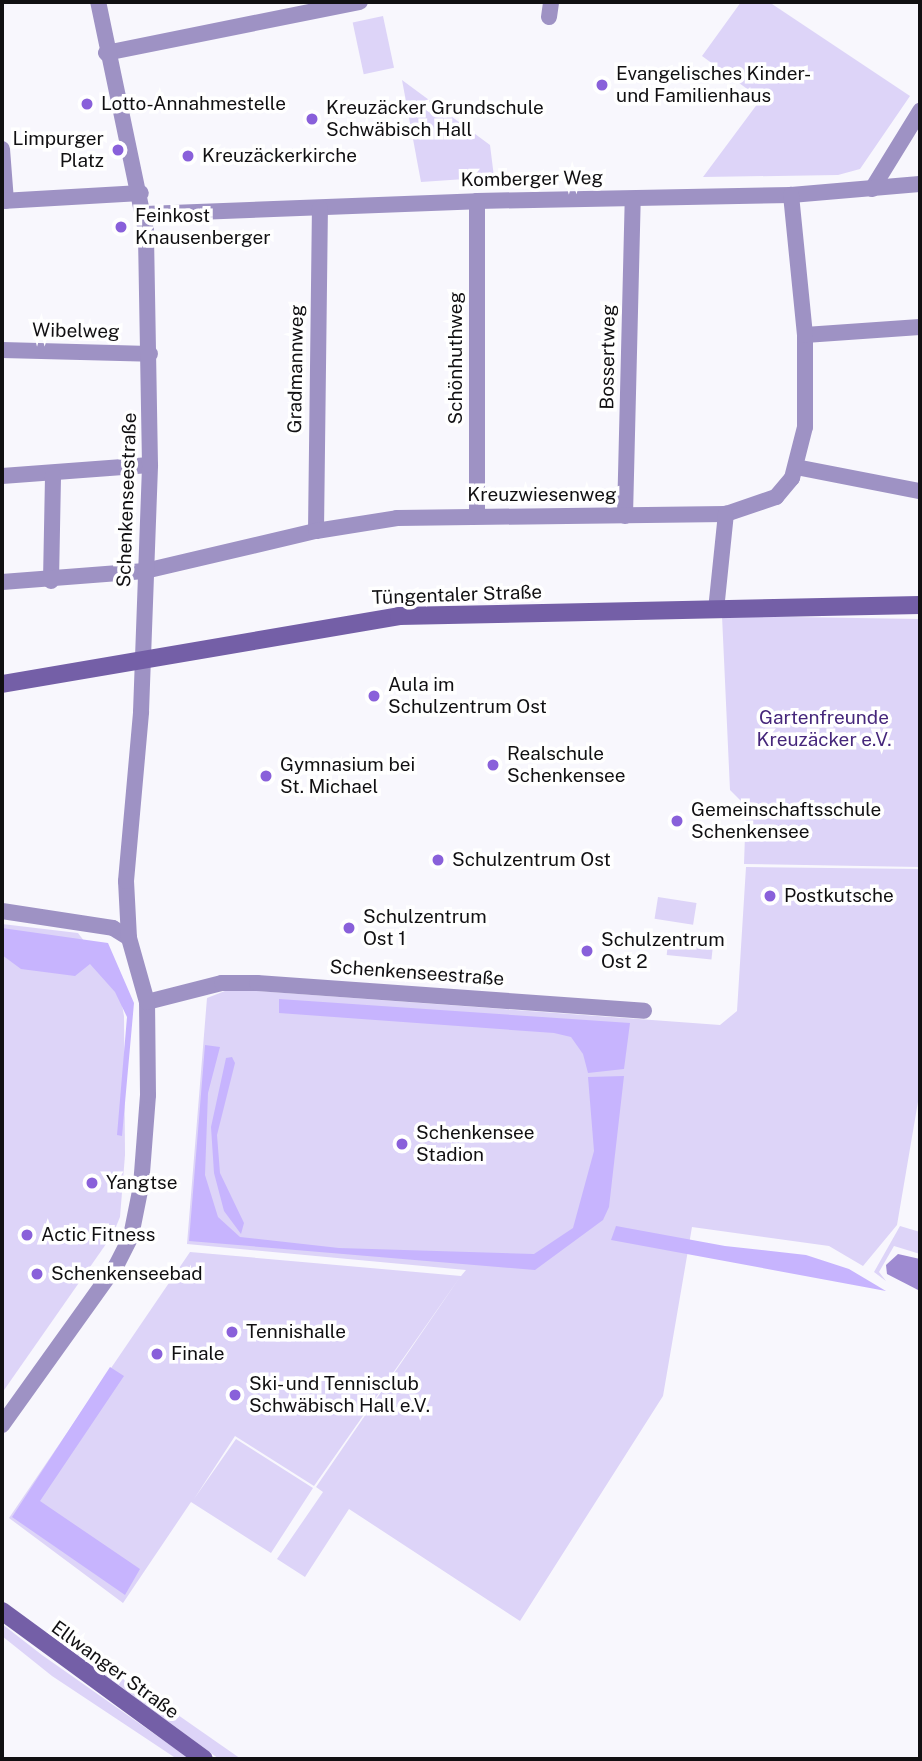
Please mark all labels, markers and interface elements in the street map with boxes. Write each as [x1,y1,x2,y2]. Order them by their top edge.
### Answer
place label: Evangelisches Kinder- und Familienhaus [616,63,811,107]
marker: Evangelisches Kinder- und Familienhaus [594,77,610,93]
place label: Lotto-Annahmestelle [101,93,286,115]
marker: Lotto-Annahmestelle [79,96,95,112]
place label: Kreuzäcker Grundschule Schwäbisch Hall [326,97,544,141]
marker: Kreuzäcker Grundschule Schwäbisch Hall [304,111,320,127]
place label: Limpurger Platz [13,128,104,172]
marker: Limpurger Platz [110,142,126,158]
place label: Kreuzäckerkirche [202,145,357,167]
marker: Kreuzäckerkirche [180,148,196,164]
street label: Komberger Weg [460,166,604,192]
place label: Feinkost Knausenberger [135,205,271,249]
marker: Feinkost Knausenberger [113,219,129,235]
street label: Schönhuthweg [445,292,467,424]
street label: Gradmannweg [283,304,309,434]
street label: Bossertweg [596,304,620,410]
street label: Wibelweg [32,319,120,343]
street label: Schenkenseestraße [113,412,141,588]
street label: Kreuzwiesenweg [467,484,617,506]
street label: Tüngentaler Straße [371,581,543,609]
place label: Aula im Schulzentrum Ost [388,674,547,718]
marker: Aula im Schulzentrum Ost [366,688,382,704]
park label: Gartenfreunde Kreuzäcker e.V. [756,707,892,751]
place label: Realschule Schenkensee [507,743,626,787]
place label: Gymnasium bei St. Michael [280,754,415,798]
marker: Realschule Schenkensee [485,757,501,773]
marker: Gymnasium bei St. Michael [258,768,274,784]
place label: Gemeinschaftsschule Schenkensee [691,799,881,843]
marker: Gemeinschaftsschule Schenkensee [669,813,685,829]
place label: Schulzentrum Ost [452,849,611,871]
marker: Schulzentrum Ost [430,852,446,868]
place label: Postkutsche [784,885,894,907]
marker: Postkutsche [762,888,778,904]
place label: Schulzentrum Ost 1 [363,906,487,950]
marker: Schulzentrum Ost 1 [341,920,357,936]
place label: Schulzentrum Ost 2 [601,929,725,973]
marker: Schulzentrum Ost 2 [579,943,595,959]
street label: Schenkenseestraße [329,956,505,990]
place label: Schenkensee Stadion [416,1122,535,1166]
marker: Schenkensee Stadion [394,1136,410,1152]
place label: Yangtse [106,1172,177,1194]
marker: Yangtse [84,1175,100,1191]
place label: Actic Fitness [41,1224,155,1246]
marker: Actic Fitness [19,1227,35,1243]
place label: Schenkenseebad [51,1263,203,1285]
marker: Schenkenseebad [29,1266,45,1282]
place label: Tennishalle [246,1321,346,1343]
marker: Tennishalle [224,1324,240,1340]
place label: Finale [171,1343,225,1365]
marker: Finale [149,1346,165,1362]
place label: Ski- und Tennisclub Schwäbisch Hall e.V. [249,1373,430,1417]
marker: Ski- und Tennisclub Schwäbisch Hall e.V. [227,1387,243,1403]
street label: Ellwanger Straße [47,1616,183,1724]

